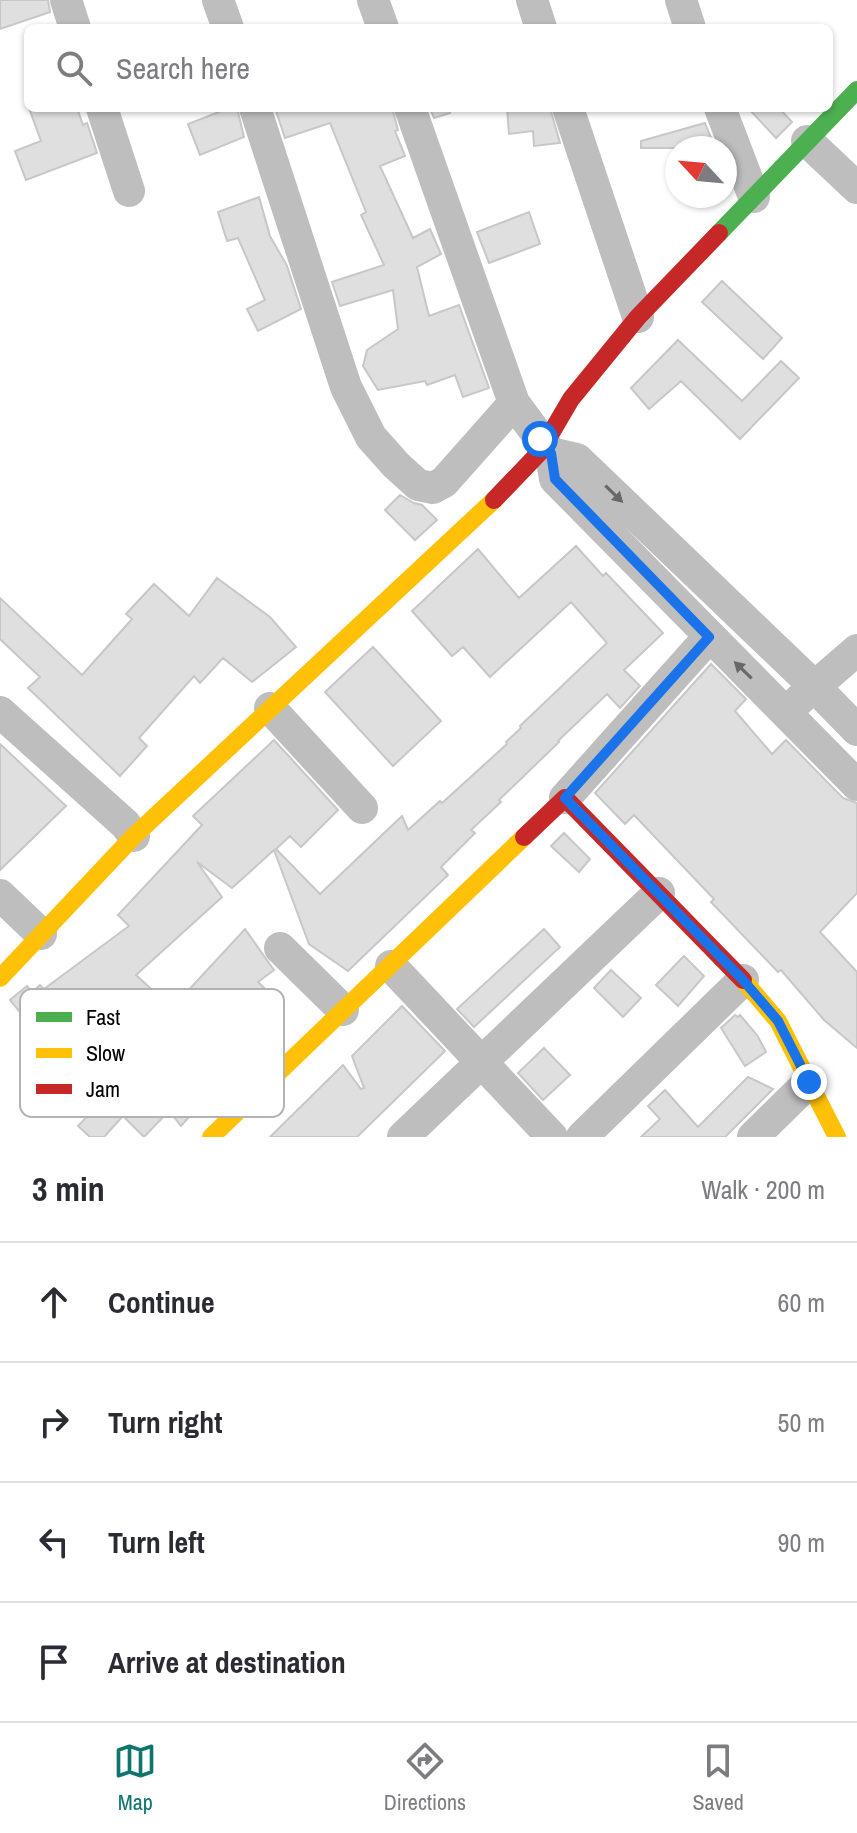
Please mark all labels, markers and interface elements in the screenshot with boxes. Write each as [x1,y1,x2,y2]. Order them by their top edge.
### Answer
search box [24,24,833,112]
icon: search [52,46,96,90]
text: Search here [116,48,250,88]
north arrow [665,136,737,208]
route start [522,421,558,457]
one-way arrow [604,485,623,503]
one-way arrow [734,662,753,680]
legend [20,989,284,1117]
text: Fast [86,1002,120,1032]
text: Slow [86,1038,125,1068]
route end [791,1064,827,1100]
text: Jam [86,1074,120,1104]
text: 3 min [32,1166,105,1212]
text: Walk · 200 m [701,1172,825,1207]
icon: ahead [32,1280,76,1324]
text: Continue [108,1282,215,1322]
text: 60 m [778,1285,825,1320]
icon: right [32,1400,76,1444]
text: Turn right [108,1402,222,1442]
text: 50 m [778,1405,825,1440]
icon: left [32,1520,76,1564]
text: Turn left [108,1522,205,1562]
text: 90 m [778,1525,825,1560]
icon: arrive [32,1640,76,1684]
text: Arrive at destination [108,1642,346,1682]
tab: Map [113,1739,157,1817]
tab: Directions [384,1739,466,1817]
tab: Saved [693,1739,744,1817]

